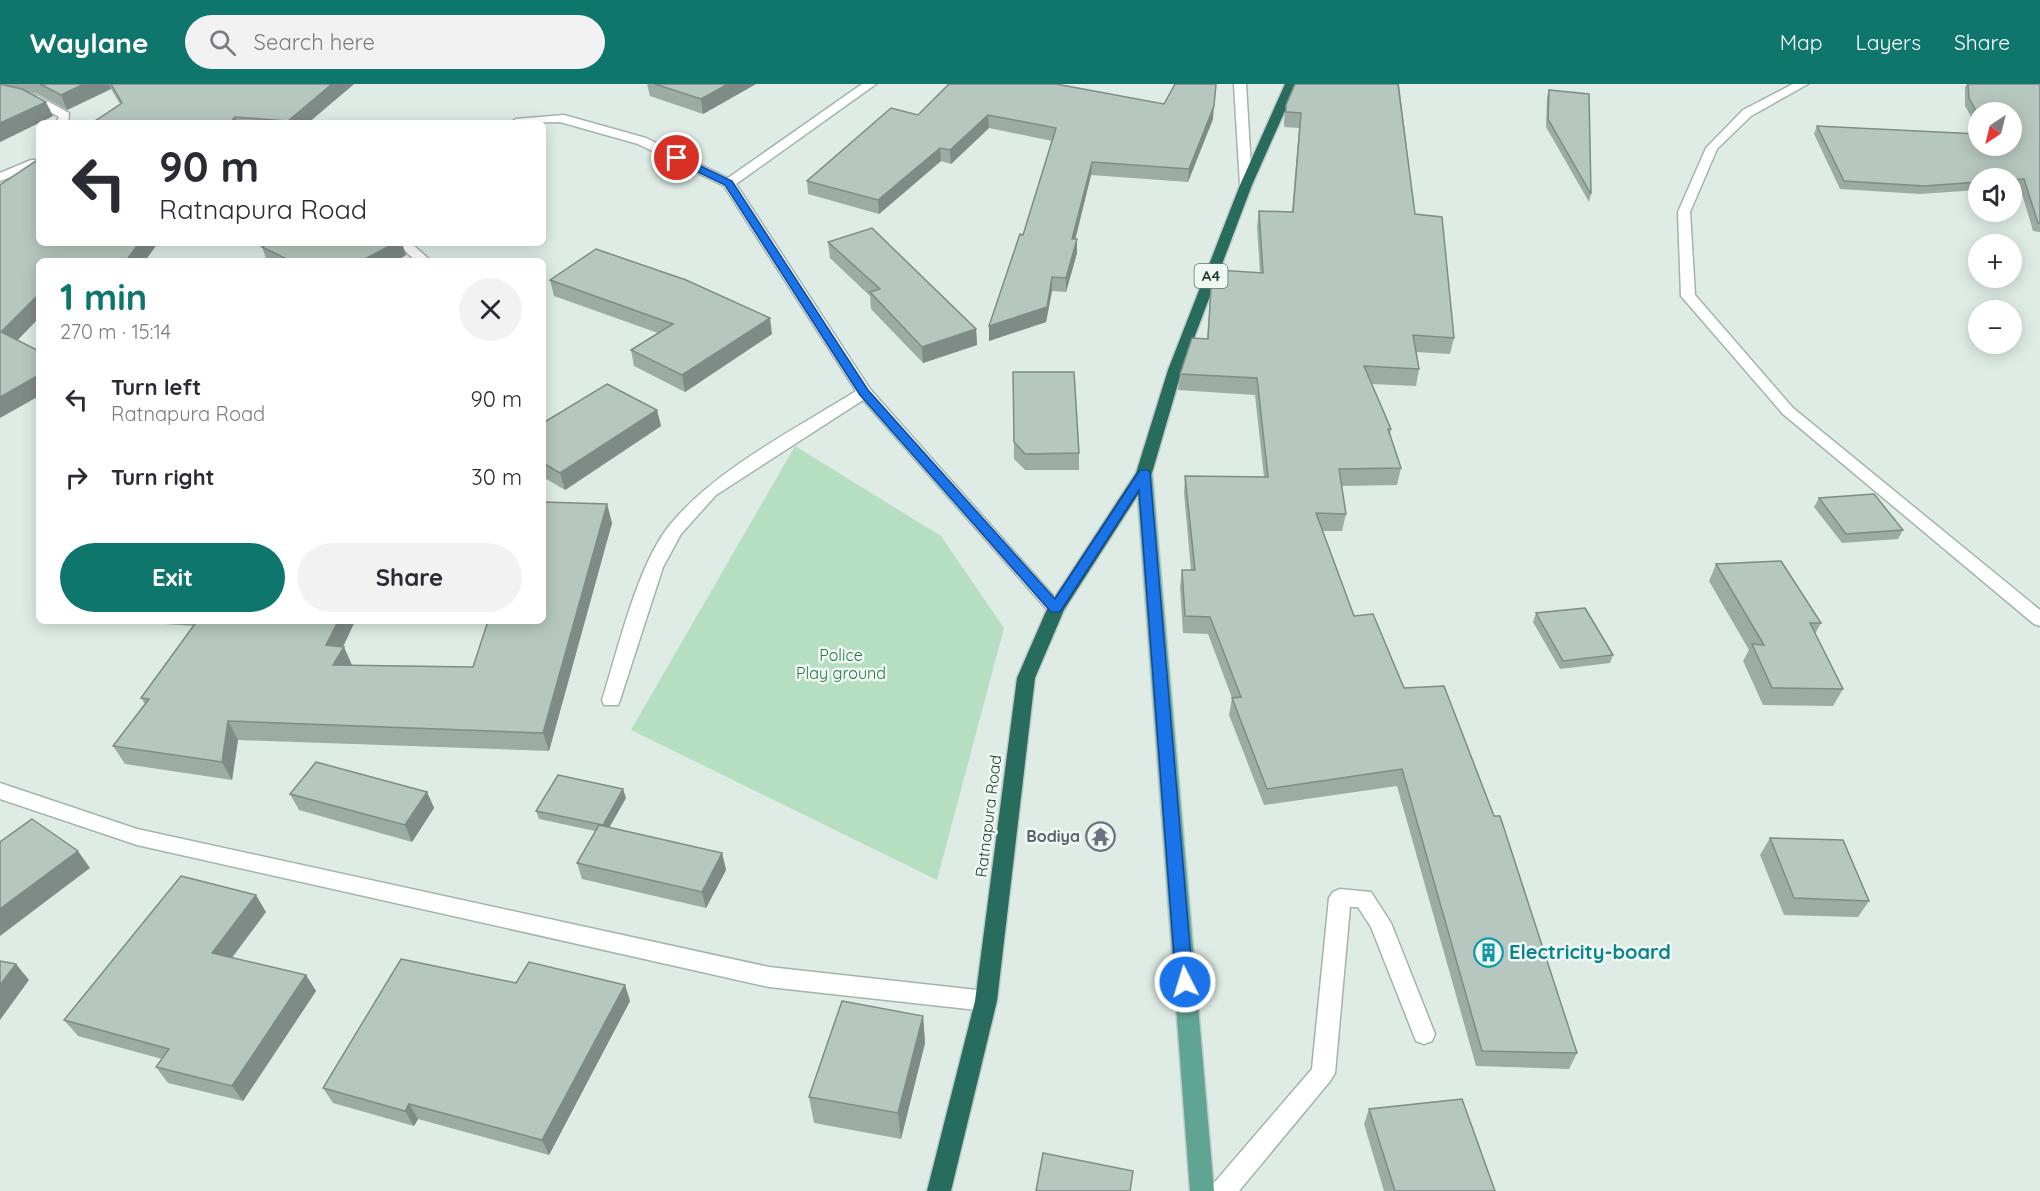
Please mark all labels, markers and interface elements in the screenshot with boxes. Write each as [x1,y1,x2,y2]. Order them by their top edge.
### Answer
search box [185,15,605,69]
text: Waylane [30,25,149,60]
icon: search [206,26,239,59]
text: Search here [254,28,375,56]
text: Map [1780,29,1823,55]
text: Layers [1856,29,1921,55]
text: Share [1954,29,2010,55]
north arrow [1968,102,2022,156]
map controls [1968,102,2022,354]
pin [651,132,702,183]
text: 90 m [159,140,259,193]
icon: arrive [660,141,693,174]
icon: left [60,144,138,222]
button: sound [1968,168,2022,222]
text: Ratnapura Road [159,192,367,226]
button: + [1968,234,2022,288]
road number: A4 [1194,264,1228,288]
text: 1 min [60,274,147,319]
button: close [459,278,522,341]
button: − [1968,300,2022,354]
text: 270 m · 15:14 [60,319,171,344]
text: Turn left [111,373,201,401]
icon: left [60,383,93,416]
text: 90 m [471,385,522,413]
text: Ratnapura Road [111,401,265,426]
icon: right [60,461,93,494]
text: Turn right [111,463,215,491]
text: 30 m [471,463,522,491]
button: Exit [60,543,285,612]
button: Share [297,543,522,612]
park label: Police Play ground [796,645,886,683]
street label: Ratnapura Road [971,754,1005,878]
temple icon: Bodiya [1085,820,1117,852]
place label: Bodiya [1026,826,1080,846]
building icon: Electricity-board [1472,936,1504,968]
place label: Electricity-board [1509,939,1671,964]
position arrow [1153,950,1217,1014]

